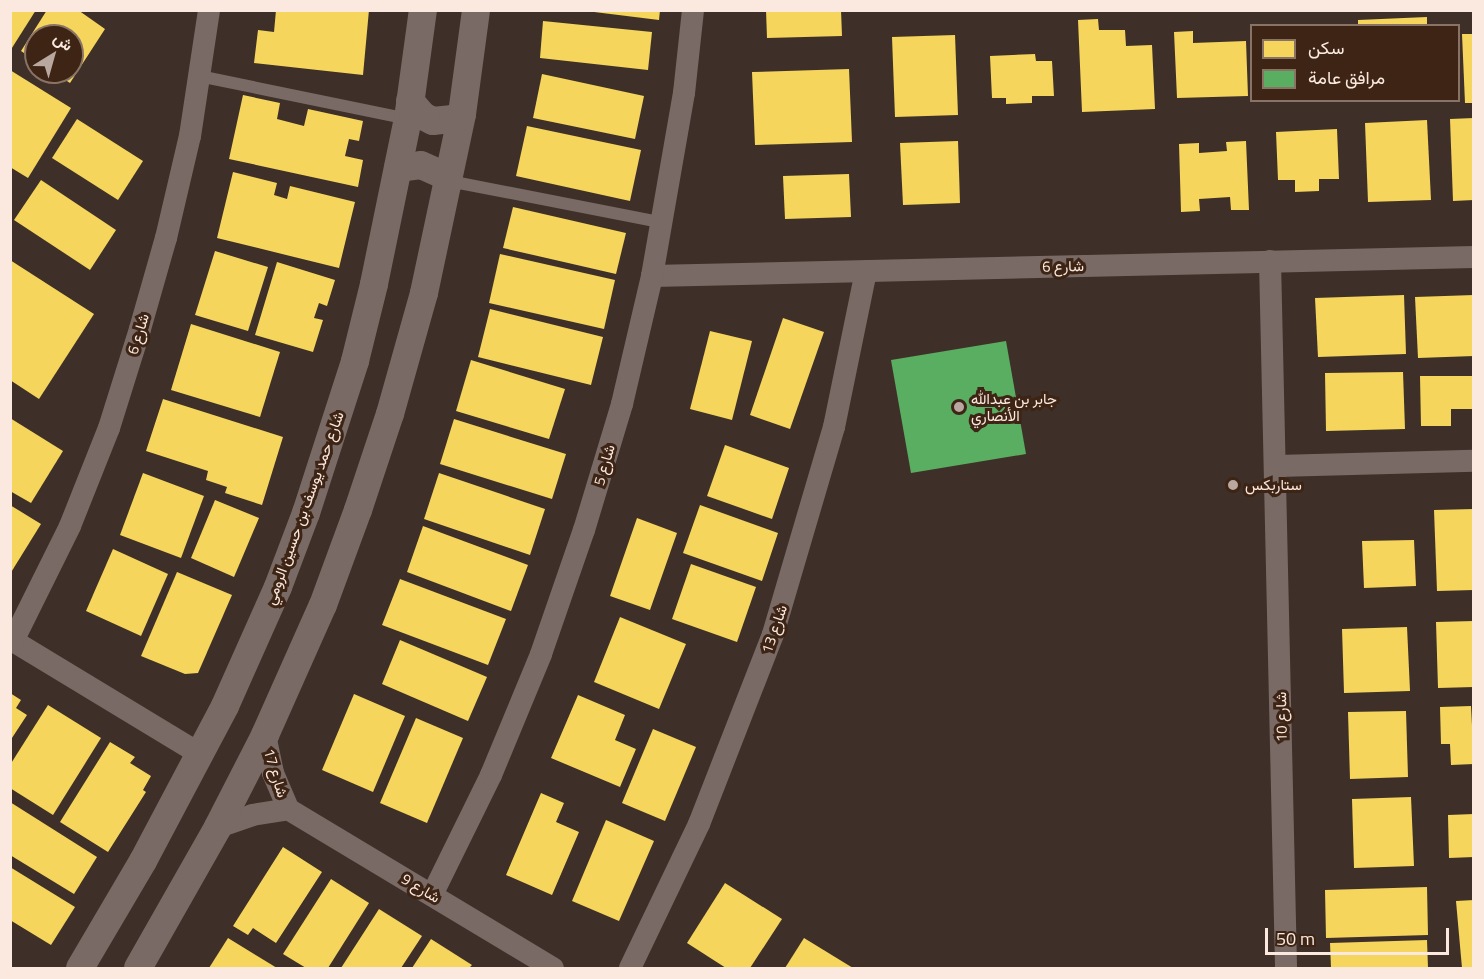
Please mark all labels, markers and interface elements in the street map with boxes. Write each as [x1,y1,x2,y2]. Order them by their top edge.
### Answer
north arrow [24,24,84,84]
legend [1250,24,1460,102]
text: ش [49,26,79,57]
text: سكن [1308,34,1344,61]
text: مرافق عامة [1308,64,1385,91]
street label: شارع 6 [1042,257,1084,275]
street label: شارع 6 [123,311,153,357]
place label: جابر بن عبدالله الأنصاري [971,389,1057,424]
marker: جابر بن عبدالله الأنصاري [952,400,966,414]
street label: شارع حمد يوسف بن حسين الرومي [261,409,347,607]
street label: شارع 5 [590,442,618,488]
place label: ستاربكس [1245,476,1302,494]
marker: ستاربكس [1226,478,1240,492]
street label: شارع 13 [757,602,791,656]
street label: شارع 10 [1272,692,1290,742]
street label: شارع 17 [260,746,292,800]
street label: شارع 9 [398,870,444,906]
scale bar [1268,916,1452,954]
text: 50 m [1276,925,1315,952]

